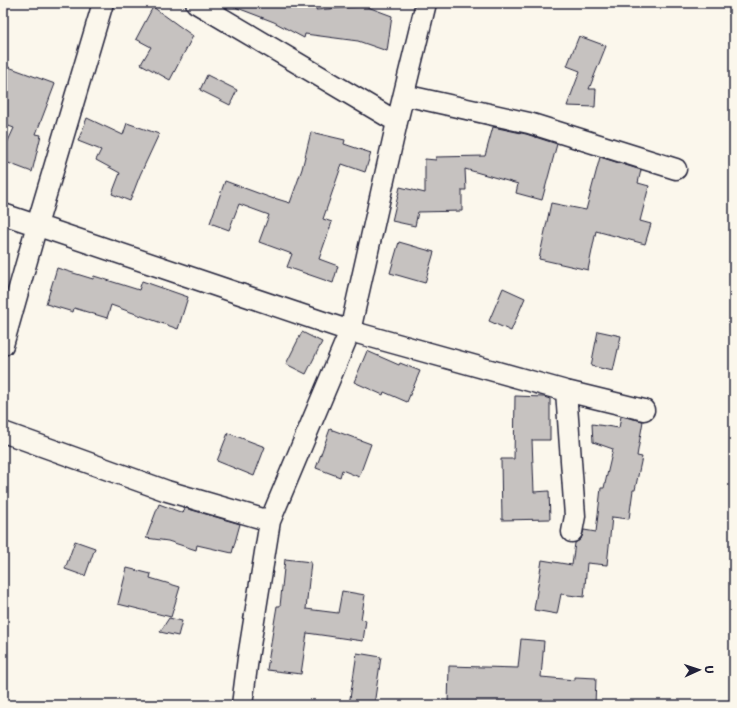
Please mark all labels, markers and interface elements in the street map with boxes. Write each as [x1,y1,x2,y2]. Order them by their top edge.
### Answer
north arrow [679,650,719,690]
text: U [701,665,718,674]

